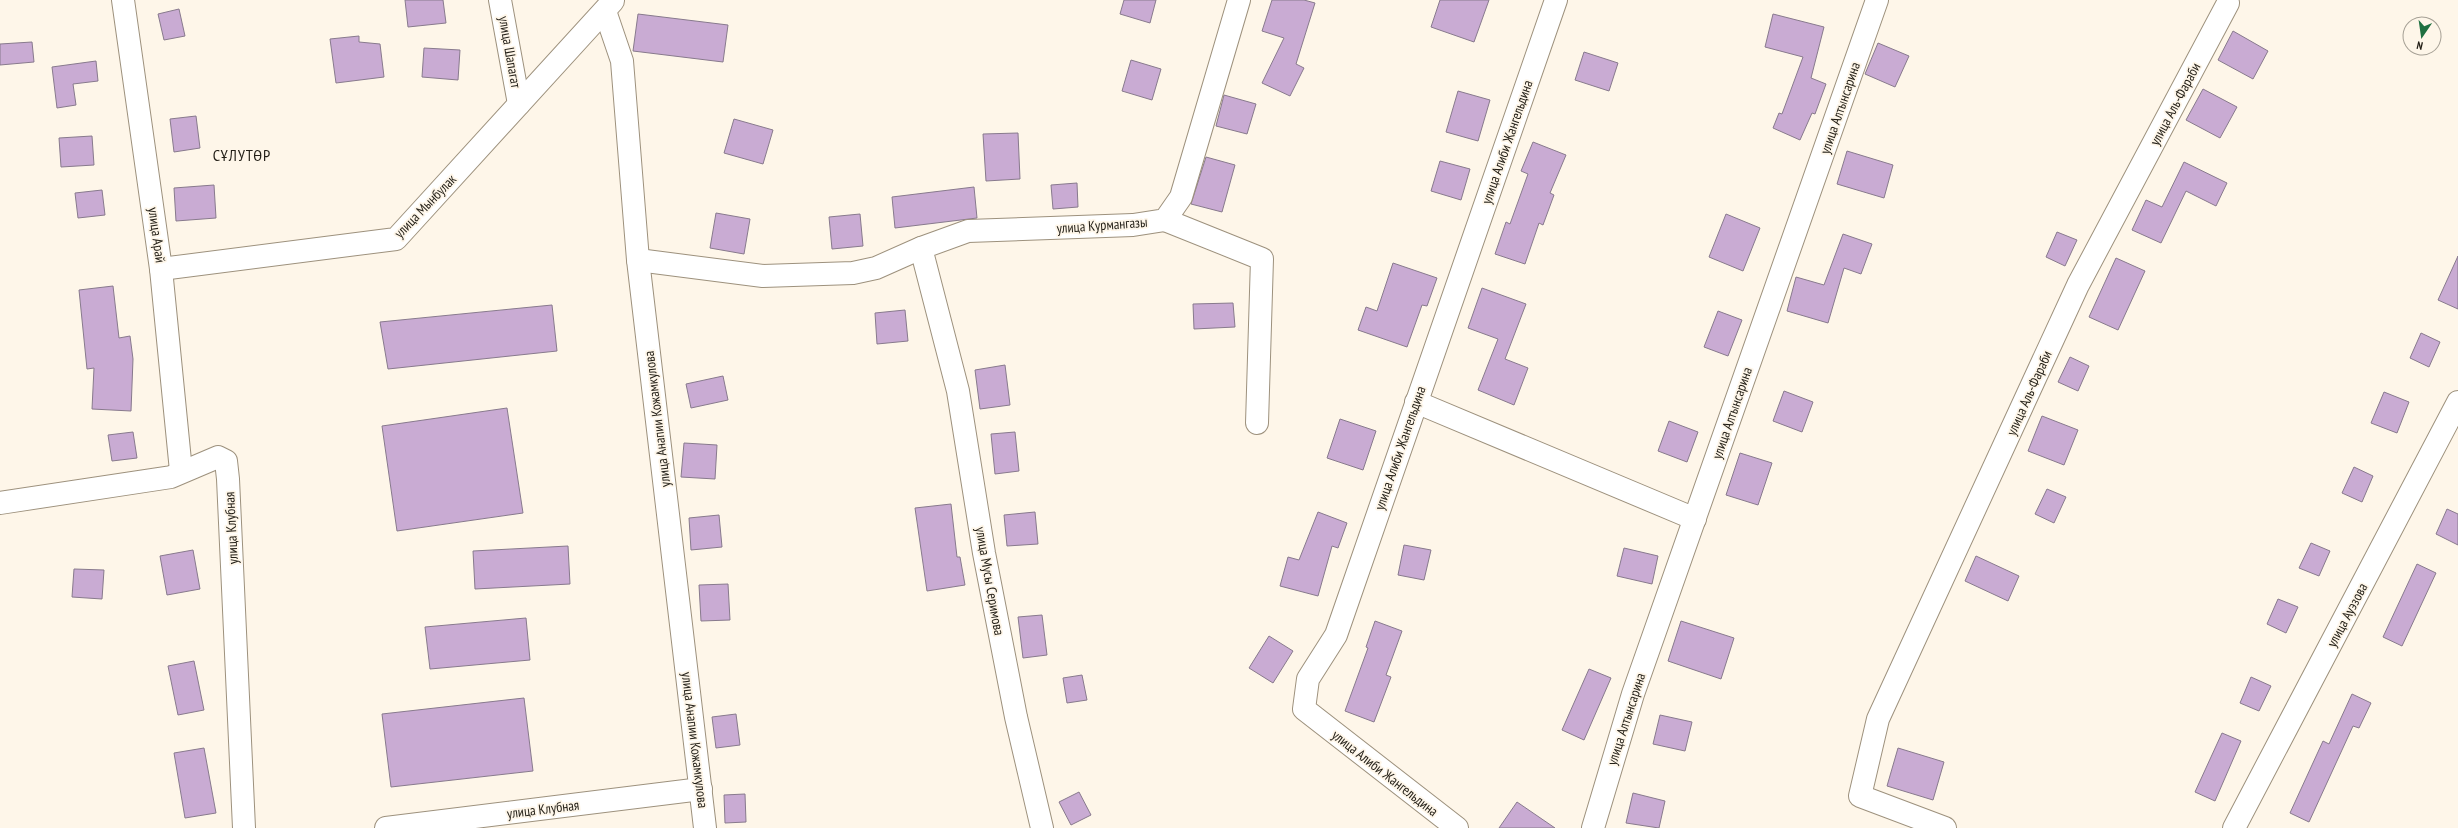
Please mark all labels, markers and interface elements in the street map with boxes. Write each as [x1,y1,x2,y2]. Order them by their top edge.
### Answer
street label: улица Шапагат [495,15,525,90]
north arrow [2402,16,2442,56]
text: N [2415,38,2424,53]
street label: улица Алтынсарина [1816,60,1864,156]
street label: улица Аль-Фараби [2146,60,2204,148]
street label: улица Алиби Жангельдина [1477,78,1537,206]
district label: СҰЛУТӨР [213,145,271,165]
street label: улица Мынбулак [390,170,460,242]
street label: улица Арай [144,206,170,264]
street label: улица Курмангазы [1056,213,1148,237]
street label: улица Аль-Фараби [2002,348,2056,438]
street label: улица Анапии Кожамкулова [640,350,674,488]
street label: улица Алтынсарина [1708,365,1756,461]
street label: улица Алиби Жангельдина [1370,384,1430,512]
street label: улица Клубная [220,491,242,565]
street label: улица Мусы Серимова [972,525,1008,637]
street label: улица Ауэзова [2323,580,2371,650]
street label: улица Анапии Кожамкулова [678,671,712,809]
street label: улица Алтынсарина [1603,671,1649,767]
street label: улица Алиби Жангельдина [1328,726,1442,820]
street label: улица Клубная [506,796,580,822]

